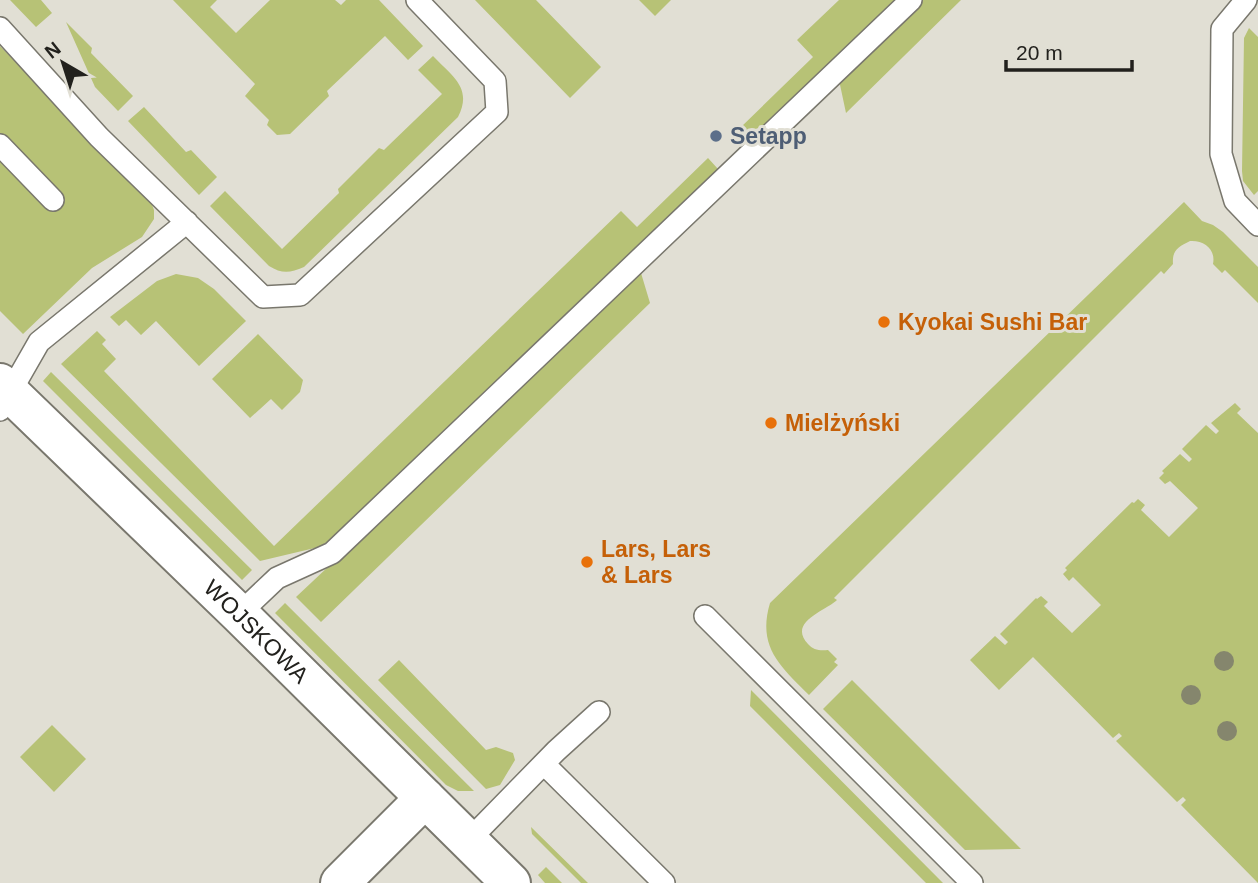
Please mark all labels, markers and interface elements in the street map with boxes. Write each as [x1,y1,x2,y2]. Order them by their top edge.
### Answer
north arrow [28,28,98,98]
scale bar [1006,28,1132,72]
text: N [41,38,65,63]
text: 20 m [1016,41,1063,64]
place label: Setapp [730,123,807,149]
marker: Setapp [708,128,724,144]
place label: Kyokai Sushi Bar [898,309,1087,335]
marker: Kyokai Sushi Bar [876,314,892,330]
place label: Mielżyński [785,410,900,436]
marker: Mielżyński [763,415,779,431]
place label: Lars, Lars & Lars [601,536,711,588]
marker: Lars, Lars & Lars [579,554,595,570]
street label: WOJSKOWA [199,575,314,689]

